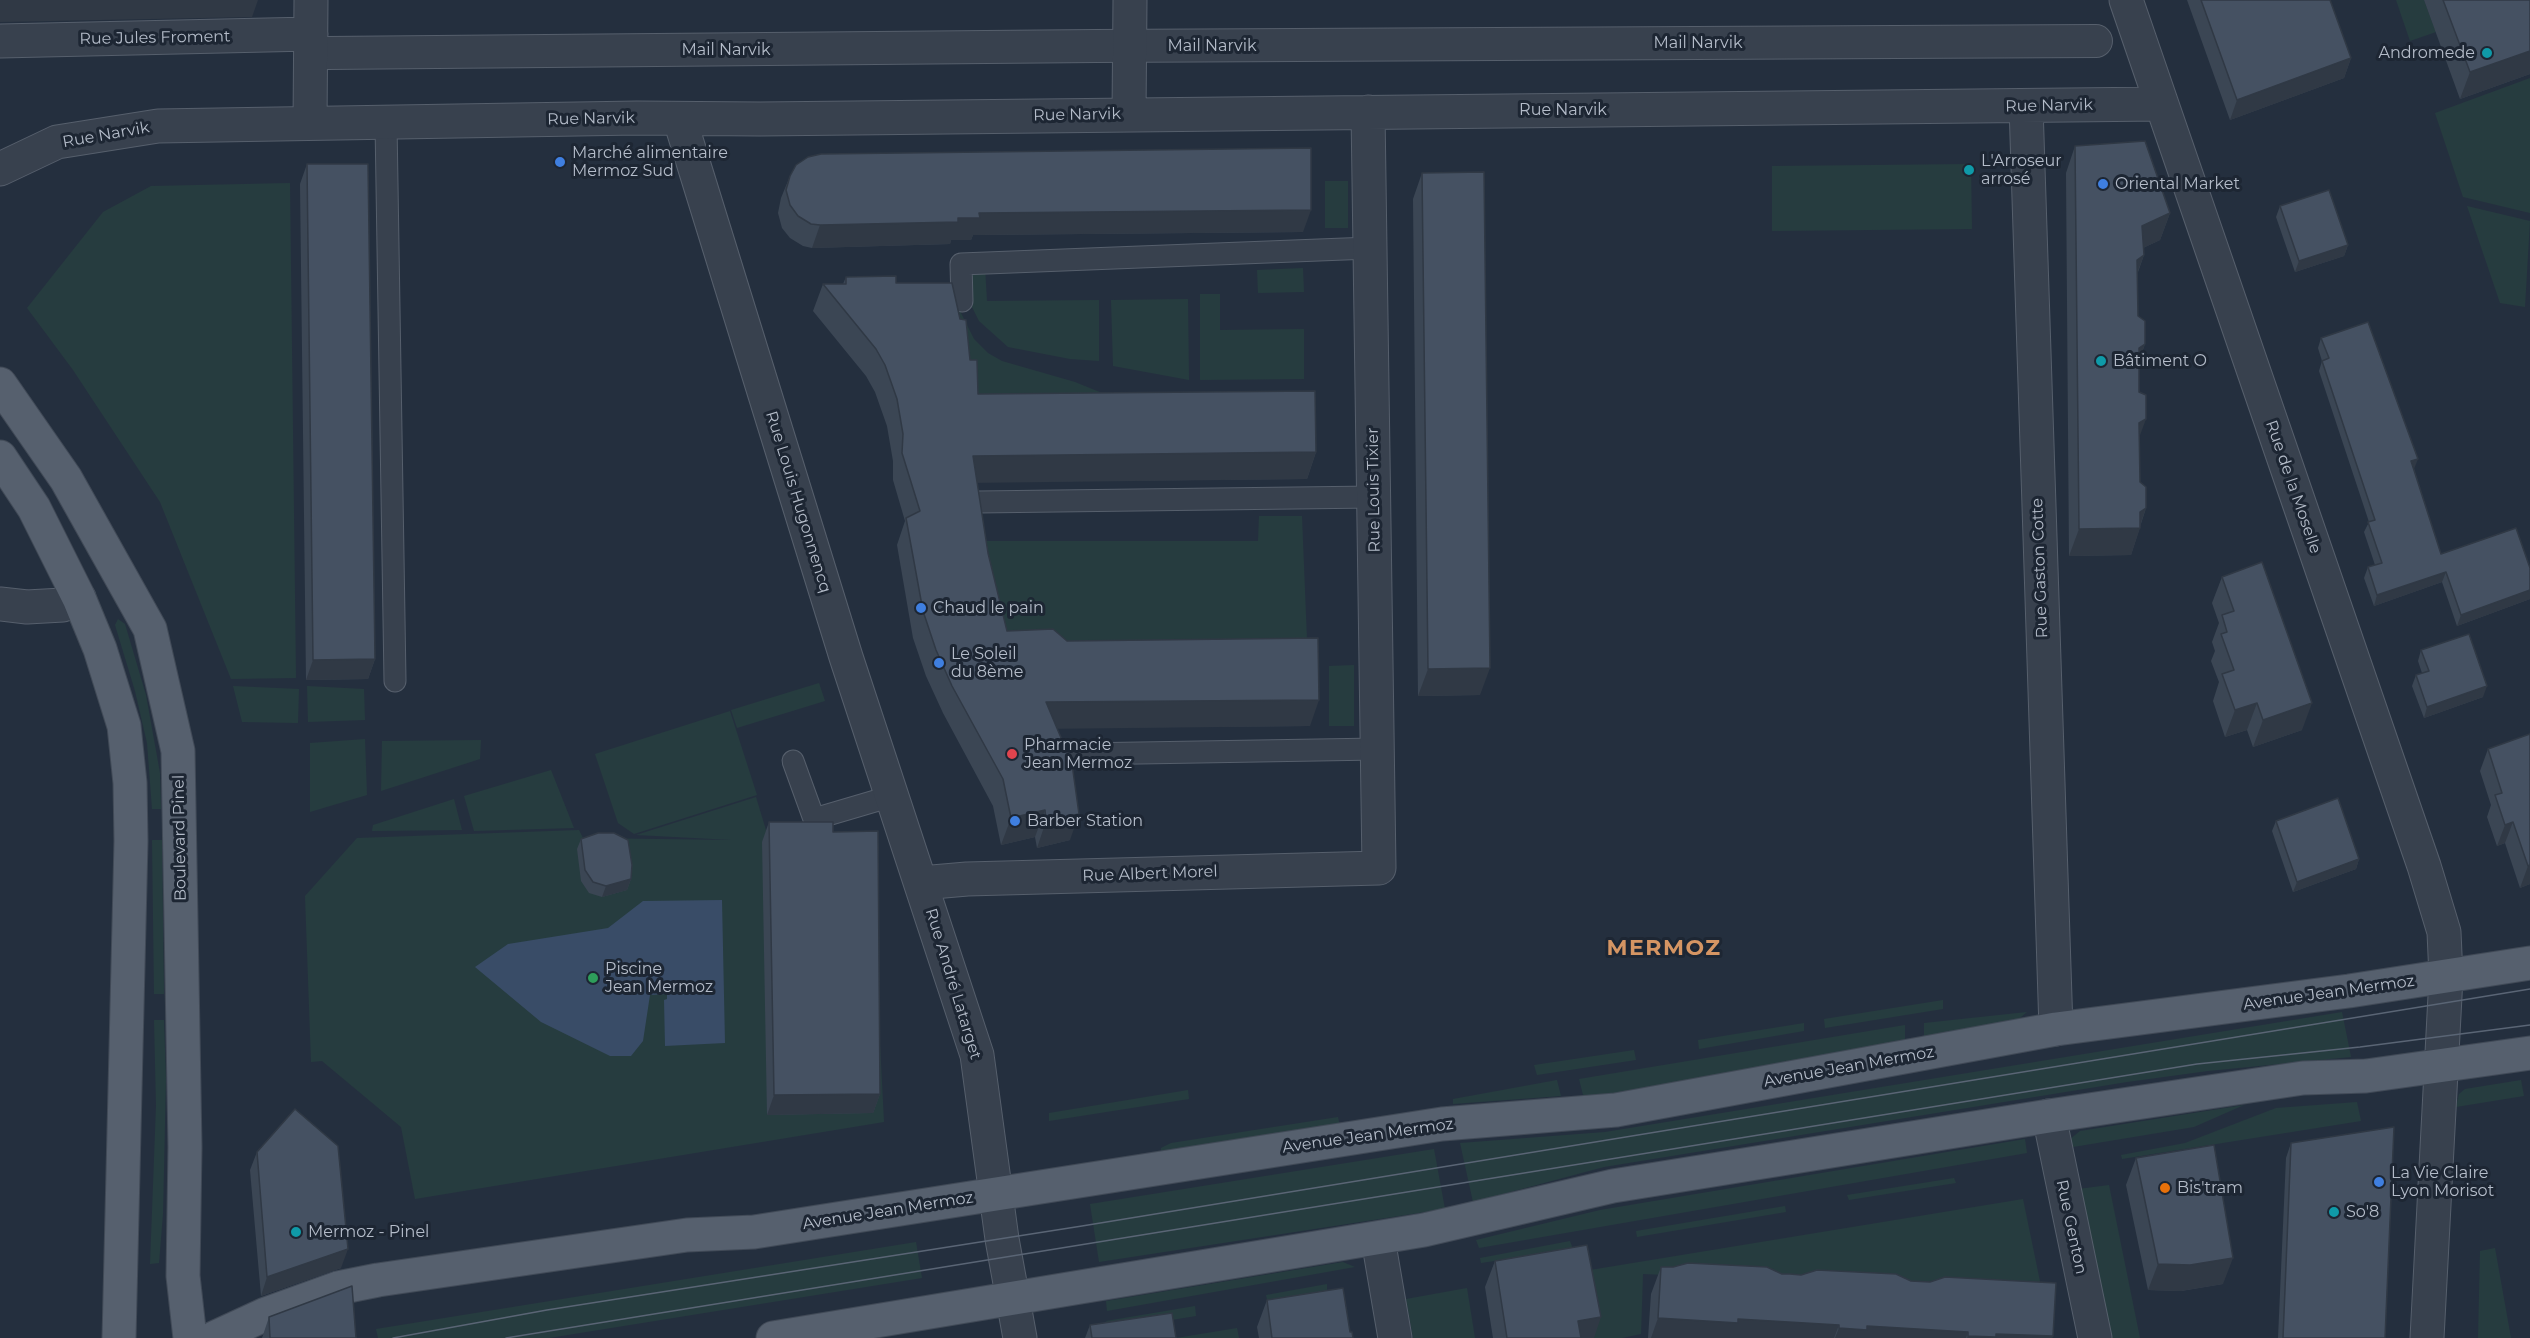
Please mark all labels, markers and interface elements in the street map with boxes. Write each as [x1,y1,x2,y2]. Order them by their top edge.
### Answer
street label: Rue Jules Froment [79,27,231,49]
street label: Mail Narvik [1653,33,1743,53]
street label: Mail Narvik [1167,36,1257,56]
street label: Mail Narvik [681,40,771,60]
place label: Andromede [2378,43,2475,63]
marker: Andromede [2480,46,2494,60]
street label: Rue Narvik [2005,96,2093,116]
street label: Rue Narvik [1519,100,1607,120]
street label: Rue Narvik [1033,105,1121,125]
street label: Rue Narvik [547,109,635,129]
street label: Rue Narvik [61,118,151,152]
place label: Marché alimentaire Mermoz Sud [572,143,728,181]
place label: L'Arroseur arrosé [1981,151,2062,189]
marker: Marché alimentaire Mermoz Sud [553,155,567,169]
marker: L'Arroseur arrosé [1962,163,1976,177]
place label: Oriental Market [2115,174,2240,194]
marker: Oriental Market [2096,177,2110,191]
place label: Bâtiment O [2113,351,2207,371]
marker: Bâtiment O [2094,354,2108,368]
street label: Rue Louis Hugonnencq [761,409,835,595]
street label: Rue de la Moselle [2261,418,2325,556]
street label: Rue Louis Tixier [1363,427,1385,553]
street label: Rue Gaston Cotte [2028,498,2052,638]
place label: Chaud le pain [933,598,1044,618]
marker: Chaud le pain [914,601,928,615]
place label: Le Soleil du 8ème [951,644,1023,682]
marker: Le Soleil du 8ème [932,656,946,670]
place label: Pharmacie Jean Mermoz [1024,735,1132,773]
marker: Pharmacie Jean Mermoz [1005,747,1019,761]
street label: Boulevard Pinel [169,775,191,901]
place label: Barber Station [1027,811,1143,831]
marker: Barber Station [1008,814,1022,828]
street label: Rue Albert Morel [1082,862,1218,886]
street label: Rue André Latarget [921,906,985,1062]
district label: MERMOZ [1606,936,1722,962]
place label: Piscine Jean Mermoz [605,959,713,997]
marker: Piscine Jean Mermoz [586,971,600,985]
street label: Avenue Jean Mermoz [2242,971,2416,1015]
street label: Avenue Jean Mermoz [1762,1043,1936,1091]
street label: Avenue Jean Mermoz [1281,1114,1455,1158]
place label: La Vie Claire Lyon Morisot [2391,1163,2494,1201]
marker: La Vie Claire Lyon Morisot [2372,1175,2386,1189]
street label: Rue Genton [2052,1178,2090,1276]
place label: Bis'tram [2177,1178,2243,1198]
marker: Bis'tram [2158,1181,2172,1195]
street label: Avenue Jean Mermoz [801,1188,975,1234]
place label: So'8 [2346,1202,2379,1222]
marker: So'8 [2327,1205,2341,1219]
place label: Mermoz - Pinel [308,1222,429,1242]
marker: Mermoz - Pinel [289,1225,303,1239]

